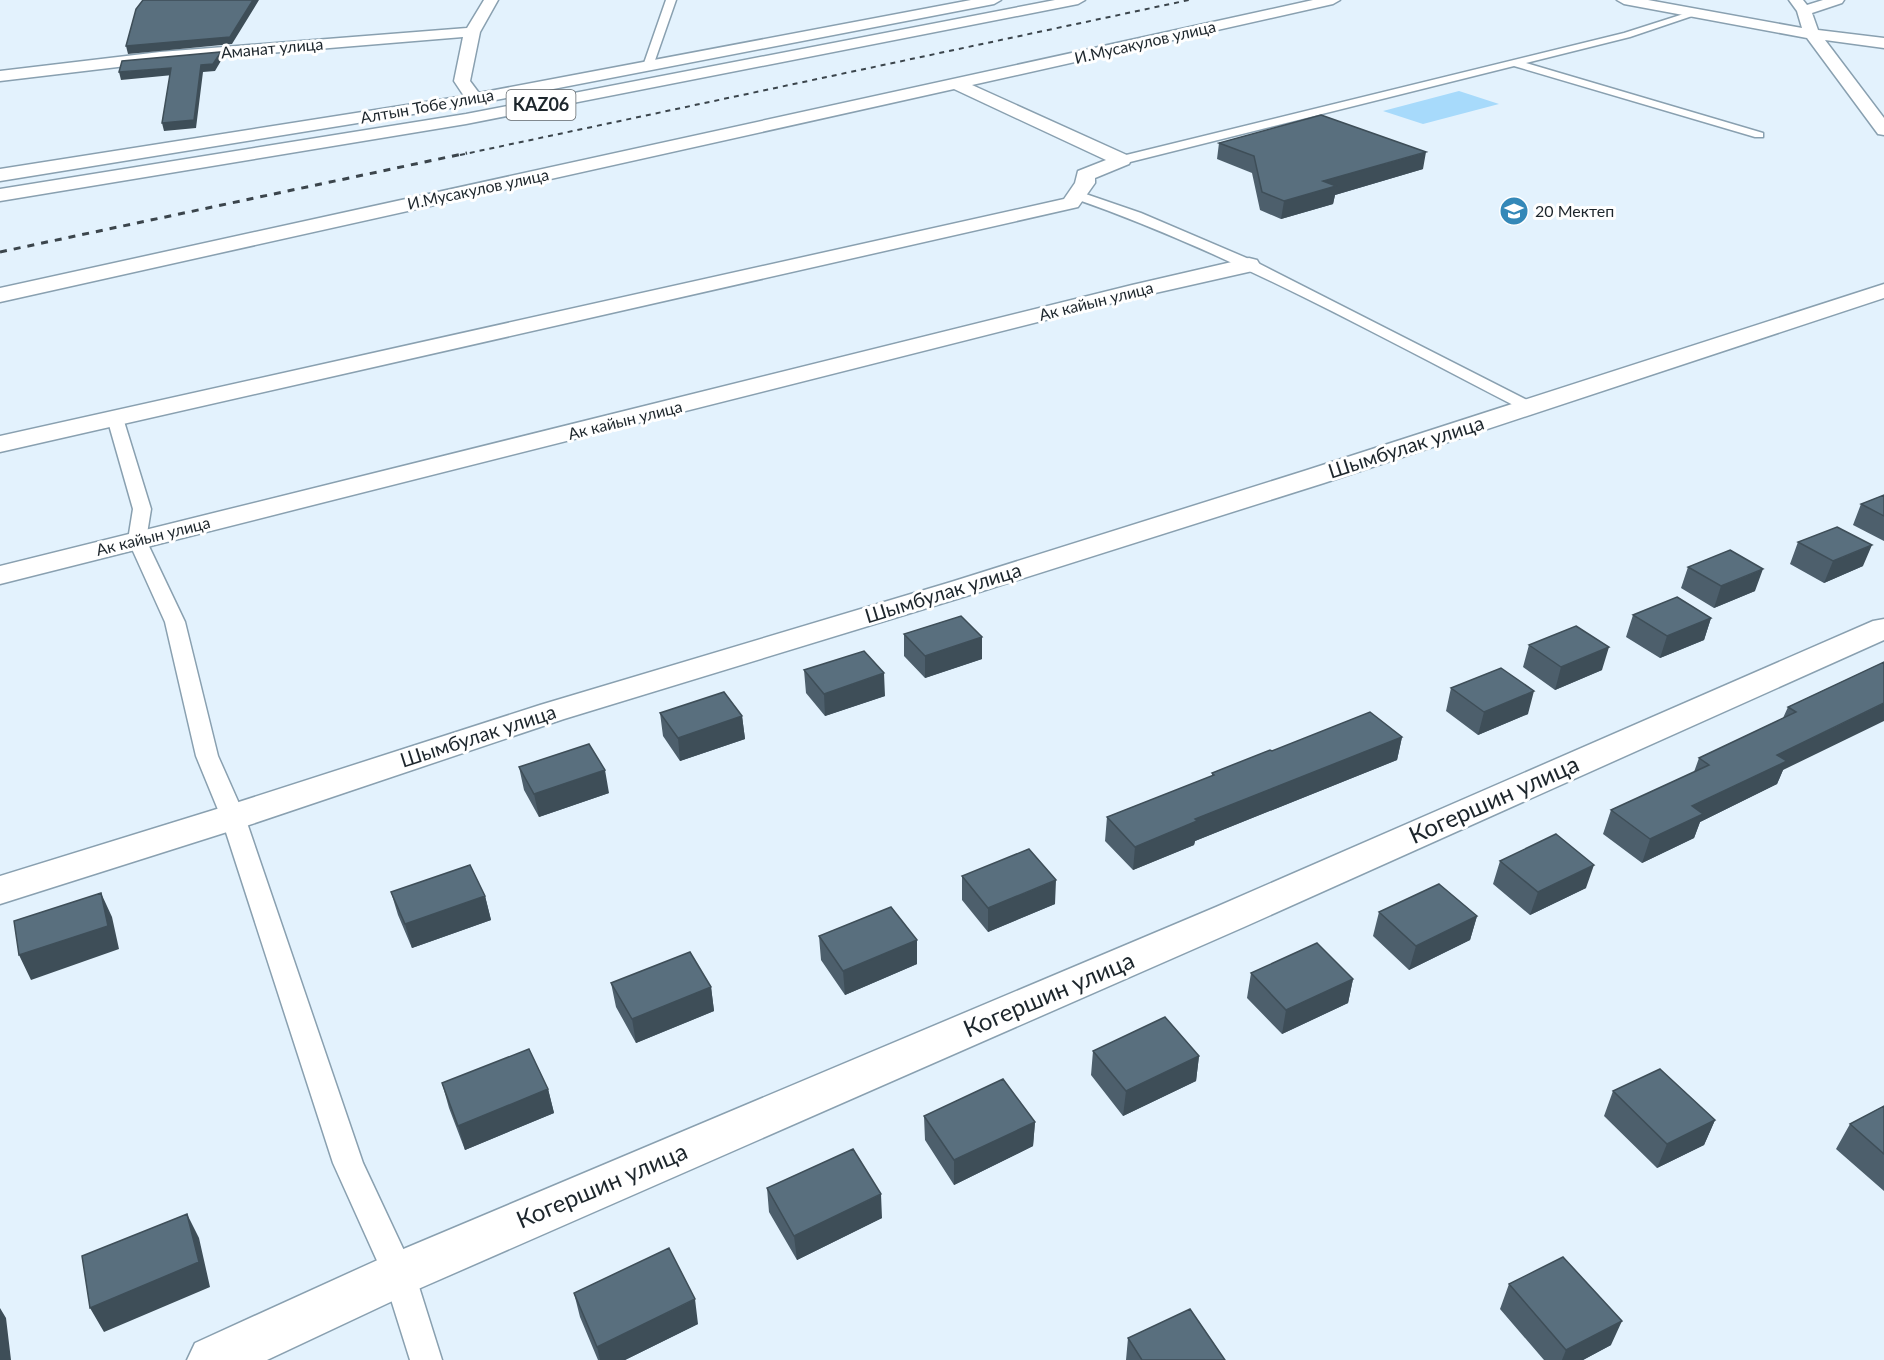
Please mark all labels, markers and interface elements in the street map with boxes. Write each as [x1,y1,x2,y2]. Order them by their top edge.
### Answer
street label: И.Мусакулов улица [1072,16,1217,67]
street label: Аманат улица [220,34,324,61]
street label: Алтын Тобе улица [359,84,495,127]
road number: KАZ06 [506,90,576,120]
street label: И.Мусакулов улица [405,164,550,213]
school or university icon: 20 Мектеп [1498,195,1530,227]
place label: 20 Мектеп [1535,201,1614,220]
street label: Ак кайын улица [1037,277,1155,324]
street label: Ак кайын улица [566,396,684,443]
street label: Шымбулак улица [1325,410,1487,483]
street label: Ак кайын улица [94,512,212,559]
street label: Шымбулак улица [862,557,1024,627]
street label: Шымбулак улица [397,699,559,772]
street label: Когершин улица [1404,748,1583,849]
street label: Когершин улица [959,945,1138,1043]
street label: Когершин улица [512,1136,691,1234]

